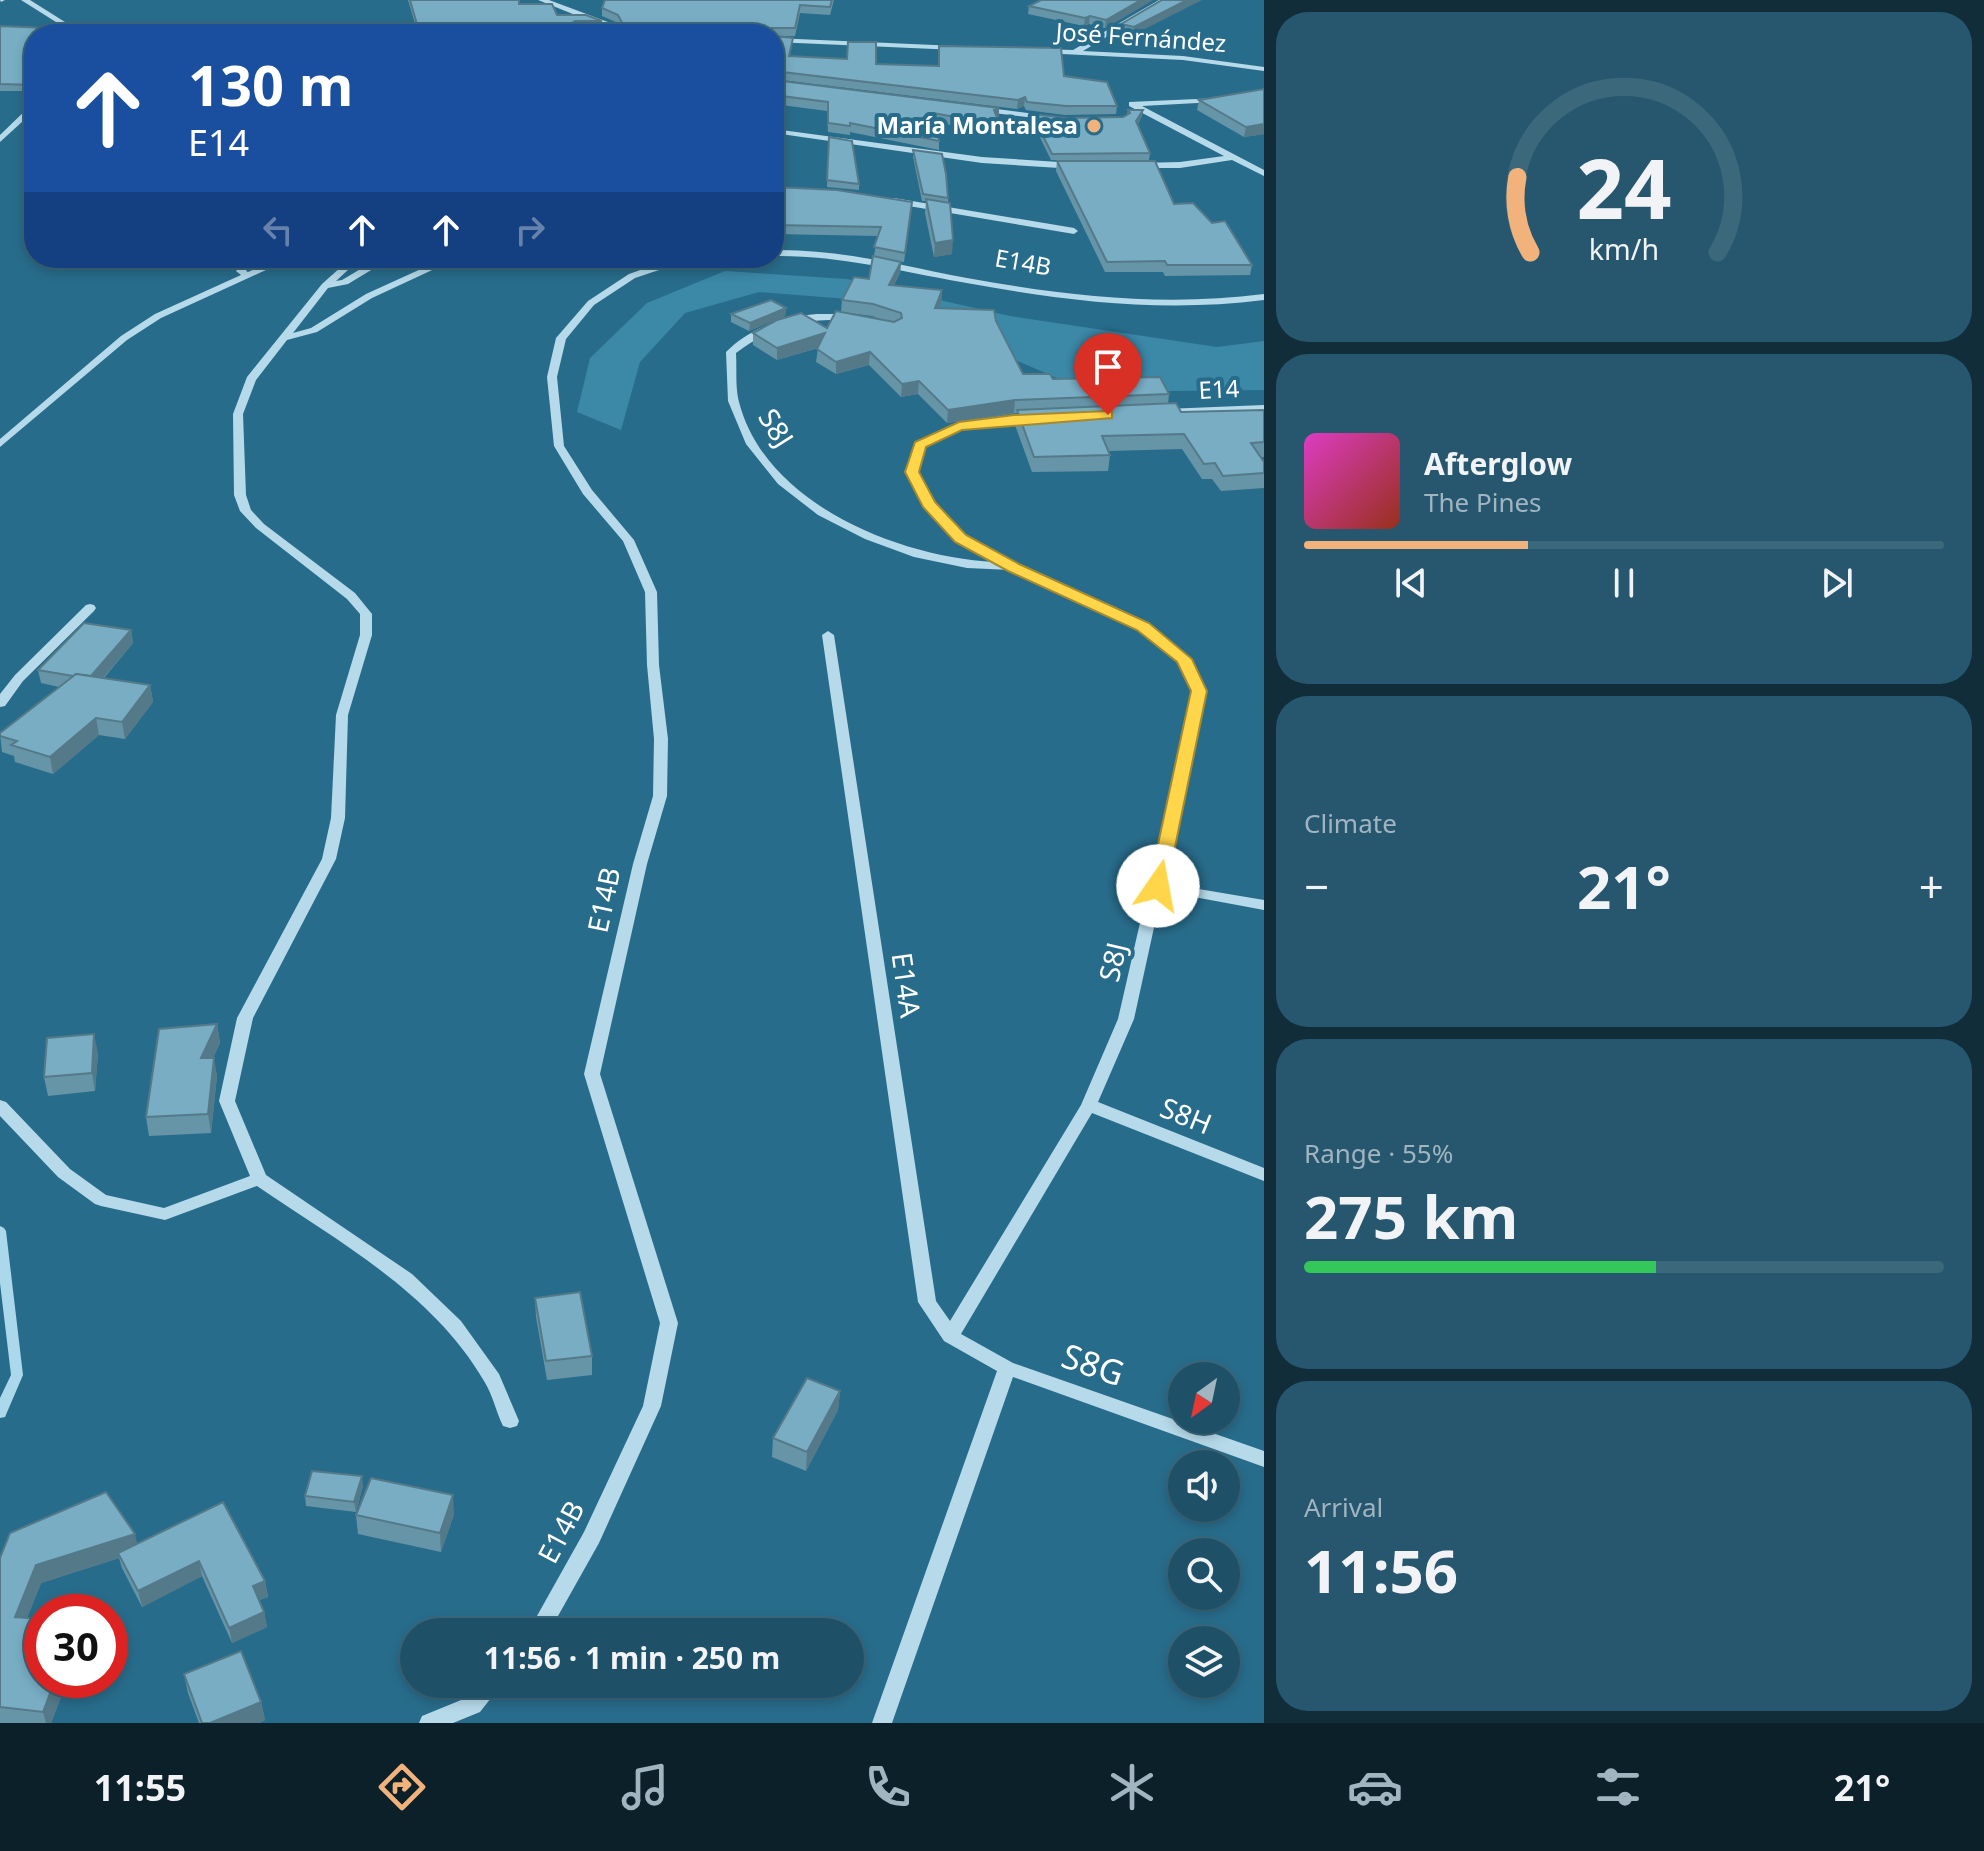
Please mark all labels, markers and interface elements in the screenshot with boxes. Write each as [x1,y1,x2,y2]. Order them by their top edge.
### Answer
street label: José Fernández [1053,14,1227,59]
text: 130 m [188,46,353,122]
icon: ahead [56,56,160,160]
place label: María Montalesa [877,108,1078,141]
marker: María Montalesa [1085,117,1103,135]
text: E14 [188,118,249,167]
text: 24 [1576,130,1672,243]
icon: left [256,208,300,252]
icon: ahead [340,208,384,252]
icon: ahead [424,208,468,252]
icon: right [508,208,552,252]
text: km/h [1589,229,1659,268]
street label: E14B [993,240,1054,283]
pin [1074,333,1142,415]
icon: arrive [1086,345,1130,389]
street label: E14 [1198,371,1240,406]
street label: S8J [750,401,803,454]
text: Afterglow [1424,443,1572,484]
text: The Pines [1424,484,1542,520]
icon: previous [1389,561,1433,605]
icon: pause [1602,561,1646,605]
icon: next [1815,561,1859,605]
text: Climate [1304,805,1397,841]
position arrow [1116,844,1200,928]
text: 21° [1577,845,1671,927]
text: − [1304,856,1329,916]
text: + [1919,856,1944,916]
street label: E14B [578,864,628,936]
street label: S8J [1089,938,1135,985]
street label: E14A [884,950,930,1020]
street label: S8H [1155,1088,1218,1142]
text: Range · 55% [1304,1135,1453,1171]
text: 275 km [1304,1175,1518,1257]
street label: S8G [1056,1332,1131,1396]
north arrow [1168,1362,1240,1434]
map controls [1168,1362,1240,1698]
button: sound [1168,1450,1240,1522]
text: Arrival [1304,1489,1383,1525]
street label: E14B [528,1494,592,1570]
text: 11:56 [1304,1529,1458,1611]
button: search [1168,1538,1240,1610]
speed limit sign: 30 [24,1594,128,1698]
button: layers [1168,1626,1240,1698]
text: 11:56 · 1 min · 250 m [484,1637,780,1678]
icon: directions [374,1759,430,1815]
icon: music [617,1759,673,1815]
icon: phone [860,1759,916,1815]
icon: climate [1104,1759,1160,1815]
icon: car [1347,1759,1403,1815]
icon: filters [1590,1759,1646,1815]
text: 11:55 [94,1763,186,1812]
text: 21° [1834,1763,1890,1812]

